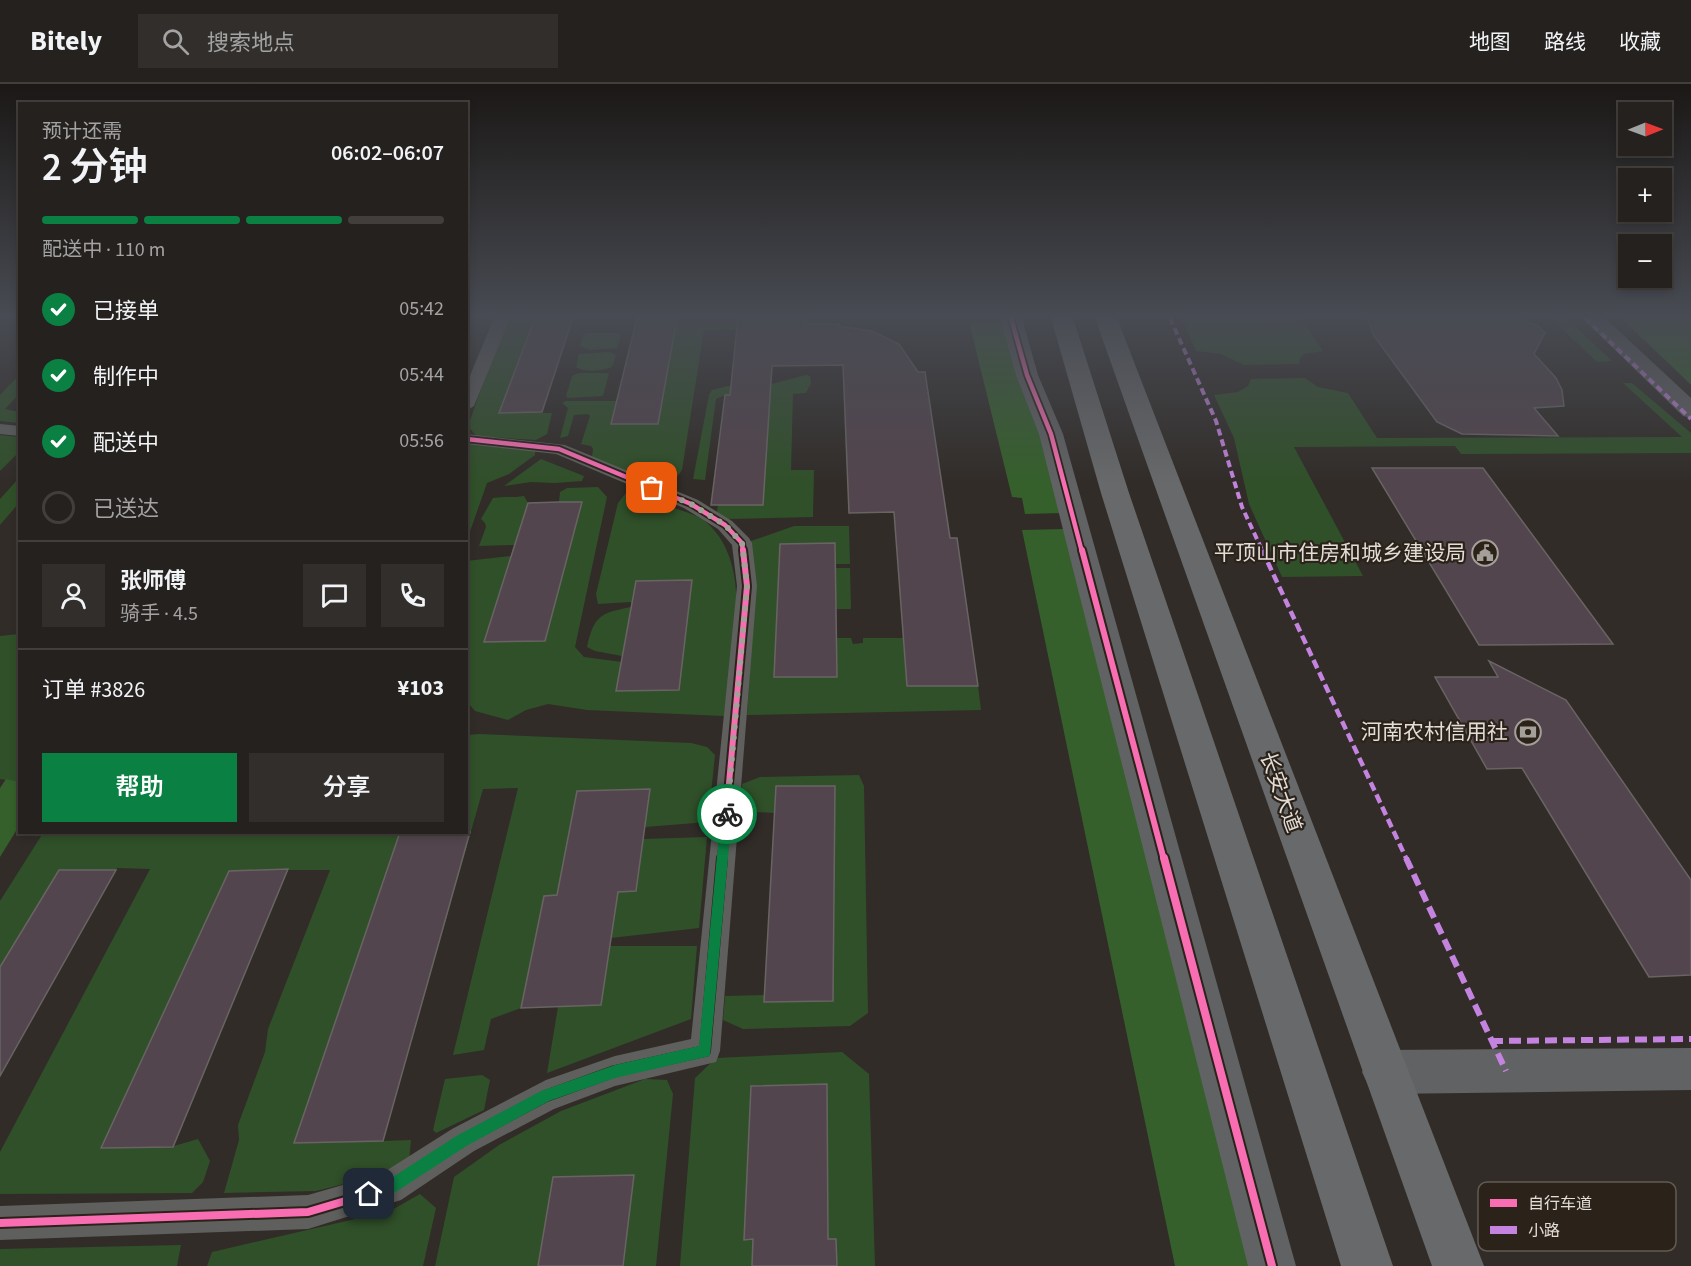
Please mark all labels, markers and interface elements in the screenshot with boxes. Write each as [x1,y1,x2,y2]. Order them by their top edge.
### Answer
search box [138,14,558,68]
text: Bitely [30,21,102,61]
icon: search [159,25,192,58]
text: 搜索地点 [207,27,295,59]
text: 地图 [1469,27,1511,57]
text: 路线 [1544,27,1586,57]
text: 收藏 [1619,27,1661,57]
north arrow [1618,102,1672,156]
map controls [1618,102,1672,288]
text: 预计还需 [42,118,122,146]
text: 06:02–06:07 [331,137,444,169]
text: 2 分钟 [42,140,148,196]
button: + [1618,168,1672,222]
button: − [1618,234,1672,288]
text: 配送中 · 110 m [42,236,165,264]
icon: check [42,293,75,326]
text: 已接单 [93,295,159,327]
text: 05:42 [399,295,444,323]
icon: check [42,359,75,392]
text: 制作中 [93,361,159,393]
text: 05:44 [399,361,444,389]
icon: check [42,425,75,458]
text: 配送中 [93,427,159,459]
text: 05:56 [399,427,444,455]
pin [626,462,677,513]
icon: bag [635,471,668,504]
text: 已送达 [93,493,159,525]
place label: 平顶山市住房和城乡建设局 [1214,538,1466,568]
public building icon: 平顶山市住房和城乡建设局 [1470,538,1500,568]
button: person [42,564,105,627]
button: chat [303,564,366,627]
button: phone [381,564,444,627]
text: 张师傅 [120,565,186,597]
text: 骑手 · 4.5 [120,600,198,628]
text: ¥103 [398,672,444,704]
text: 订单 #3826 [42,674,145,706]
place label: 河南农村信用社 [1361,717,1508,747]
bank icon: 河南农村信用社 [1513,717,1543,747]
street label: 长安大道 [1253,747,1309,837]
button: 帮助 [42,753,237,822]
button: 分享 [249,753,444,822]
courier [697,784,757,844]
icon: bike [711,798,744,831]
pin [343,1168,394,1219]
icon: home [352,1177,385,1210]
legend [1478,1182,1676,1251]
text: 自行车道 [1528,1193,1592,1215]
text: 小路 [1528,1220,1560,1242]

